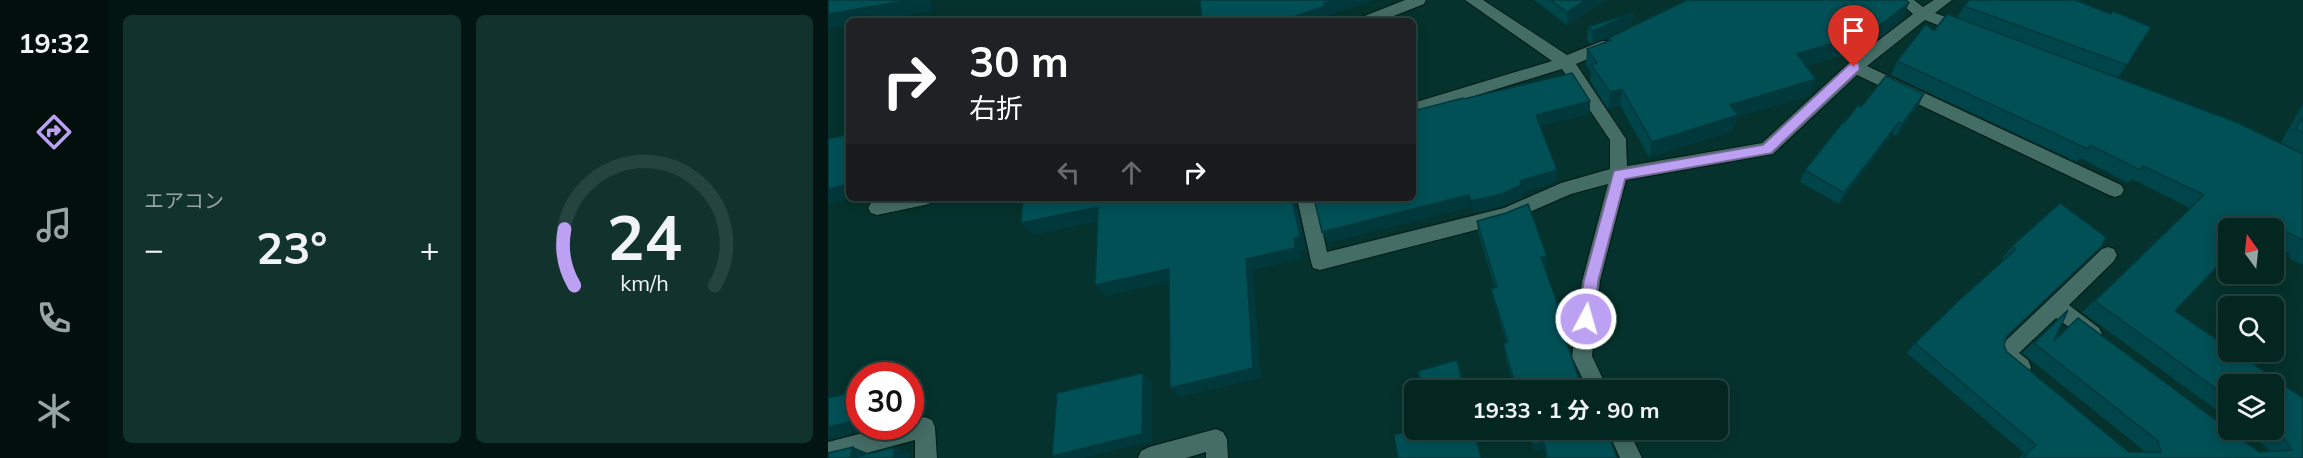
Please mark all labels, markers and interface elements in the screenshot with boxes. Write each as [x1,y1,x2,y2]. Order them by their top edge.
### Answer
pin [1828,5,1879,67]
icon: arrive [1837,14,1870,47]
text: 19:32 [18,26,90,60]
text: 30 m [969,35,1069,88]
icon: right [870,42,948,120]
text: 右折 [969,91,1023,125]
icon: directions [33,111,75,153]
icon: left [1052,156,1085,189]
icon: ahead [1115,156,1148,189]
icon: right [1178,156,1211,189]
text: エアコン [144,188,224,213]
text: 24 [607,197,682,276]
icon: music [33,204,75,246]
north arrow [2218,218,2284,284]
map controls [2218,218,2284,440]
text: 23° [256,219,327,275]
text: − [144,228,164,269]
text: + [420,228,440,269]
text: km/h [620,269,668,296]
position arrow [1554,287,1618,351]
button: search [2218,296,2284,362]
icon: phone [33,297,75,339]
speed limit sign: 30 [846,362,924,440]
button: layers [2218,374,2284,440]
icon: climate [33,390,75,432]
text: 19:33 · 1 分 · 90 m [1473,396,1659,424]

